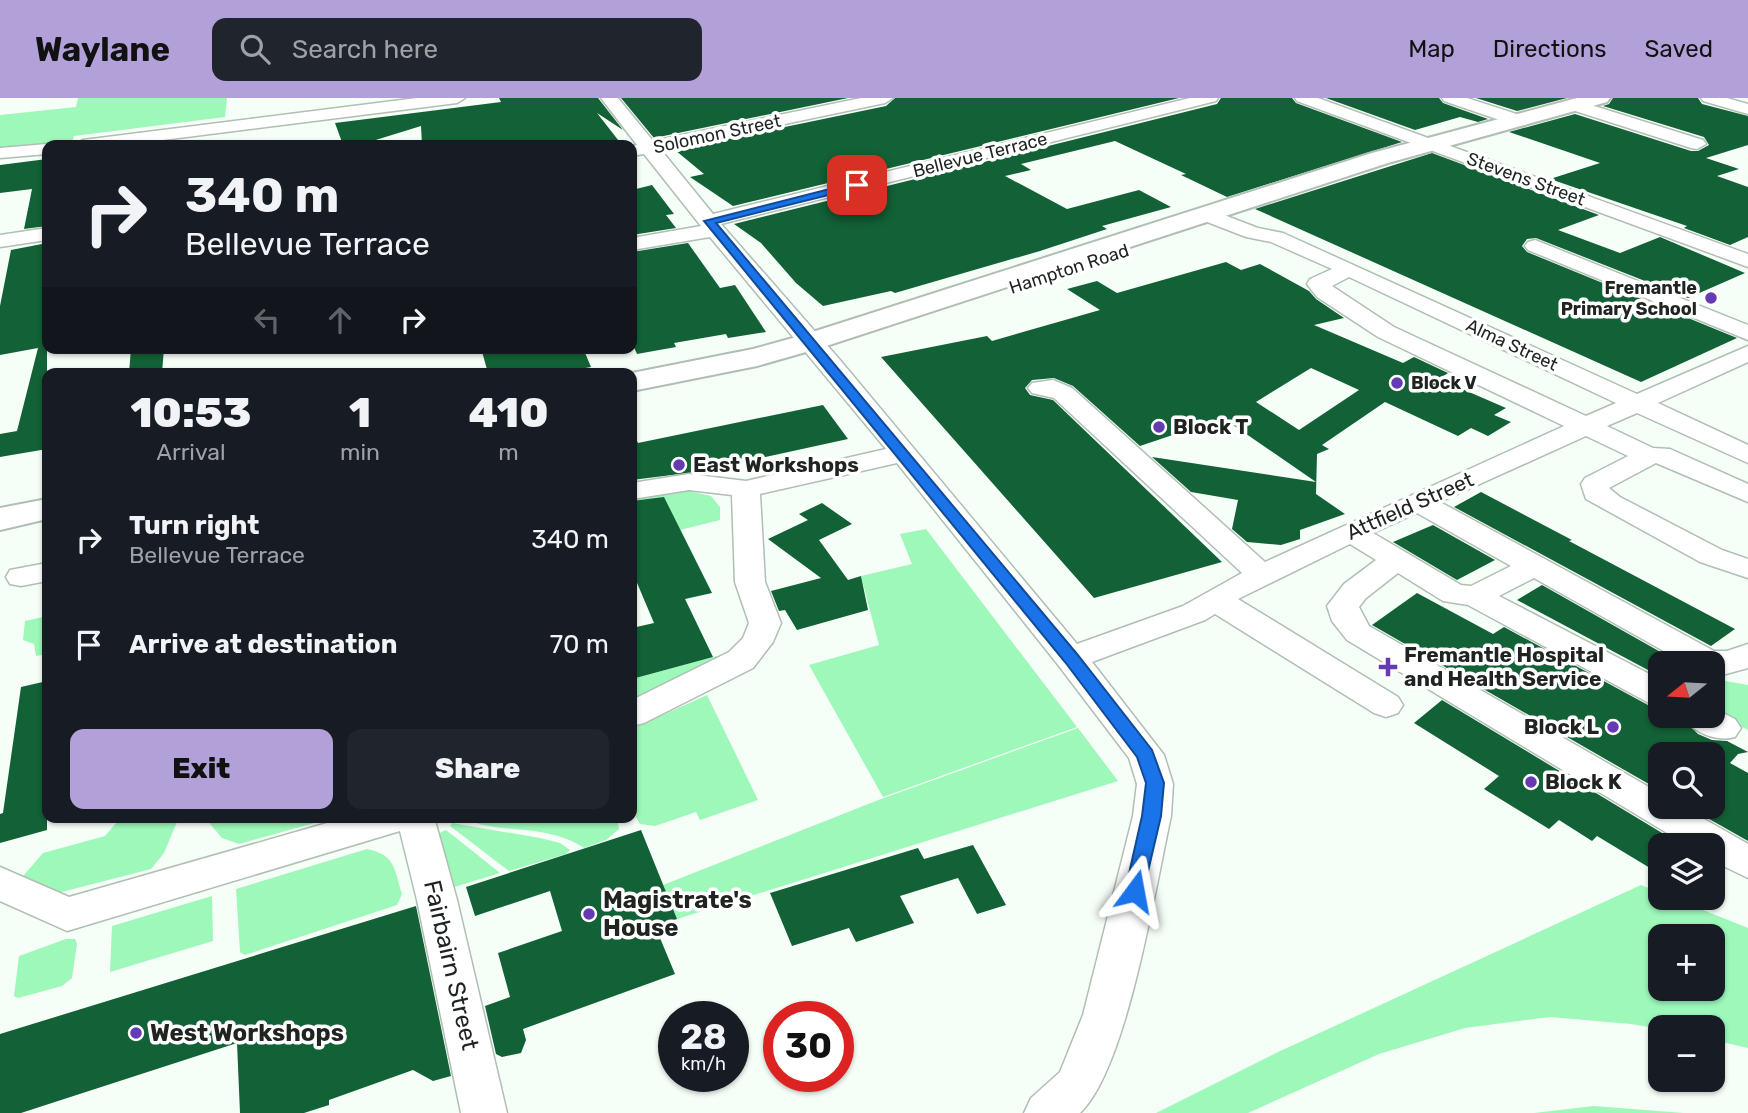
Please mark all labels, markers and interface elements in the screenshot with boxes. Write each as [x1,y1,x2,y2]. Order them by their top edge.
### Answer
search box [212,18,702,81]
text: Waylane [35,30,170,69]
icon: search [236,30,274,68]
text: Search here [292,34,438,65]
text: Map [1408,35,1455,63]
text: Directions [1493,35,1606,63]
text: Saved [1644,35,1713,63]
street label: Solomon Street [651,110,783,158]
street label: Bellevue Terrace [911,128,1049,182]
street label: Stevens Street [1464,147,1588,211]
pin [827,155,887,215]
text: 340 m [185,166,339,224]
icon: arrive [838,166,876,204]
icon: right [70,168,161,259]
text: Bellevue Terrace [185,225,430,263]
street label: Hampton Road [1006,239,1132,299]
place label: Fremantle Primary School [1561,277,1697,320]
marker: Fremantle Primary School [1703,290,1719,306]
icon: left [248,301,286,339]
icon: ahead [321,301,359,339]
icon: right [394,301,432,339]
street label: Alma Street [1463,314,1561,376]
place label: Block V [1411,372,1477,394]
marker: Block V [1389,375,1405,391]
text: 10:53 [130,388,252,438]
text: 1 [349,388,371,438]
text: 410 [468,388,549,438]
place label: Block T [1173,414,1248,439]
marker: Block T [1151,419,1167,435]
text: Arrival [156,438,226,466]
text: min [340,438,380,466]
text: m [498,438,519,466]
place label: East Workshops [693,452,859,477]
marker: East Workshops [671,457,687,473]
street label: Attfield Street [1342,466,1477,545]
text: Turn right [129,510,259,541]
icon: right [70,521,108,559]
text: 340 m [531,524,609,555]
text: Bellevue Terrace [129,541,305,569]
icon: arrive [70,626,108,664]
text: Arrive at destination [129,629,397,660]
text: 70 m [550,629,609,660]
place label: Fremantle Hospital and Health Service [1404,642,1604,691]
north arrow [1648,651,1726,728]
map controls [1648,651,1725,1092]
marker: Fremantle Hospital and Health Service [1378,657,1398,677]
place label: Block L [1524,714,1599,739]
marker: Block L [1605,719,1621,735]
button: Exit [70,729,333,809]
button: Share [347,729,609,809]
button: search [1648,742,1725,819]
place label: Block K [1545,769,1622,794]
marker: Block K [1523,774,1539,790]
button: layers [1648,833,1725,910]
position arrow [1098,854,1172,928]
street label: Fairbairn Street [418,877,484,1053]
place label: Magistrate's House [603,886,752,942]
marker: Magistrate's House [581,906,597,922]
button: + [1648,924,1725,1001]
speed limit sign: 30 [763,1001,854,1092]
button: − [1648,1015,1725,1092]
text: 28 [680,1016,727,1058]
place label: West Workshops [150,1019,344,1047]
marker: West Workshops [128,1025,144,1041]
text: km/h [681,1053,726,1075]

